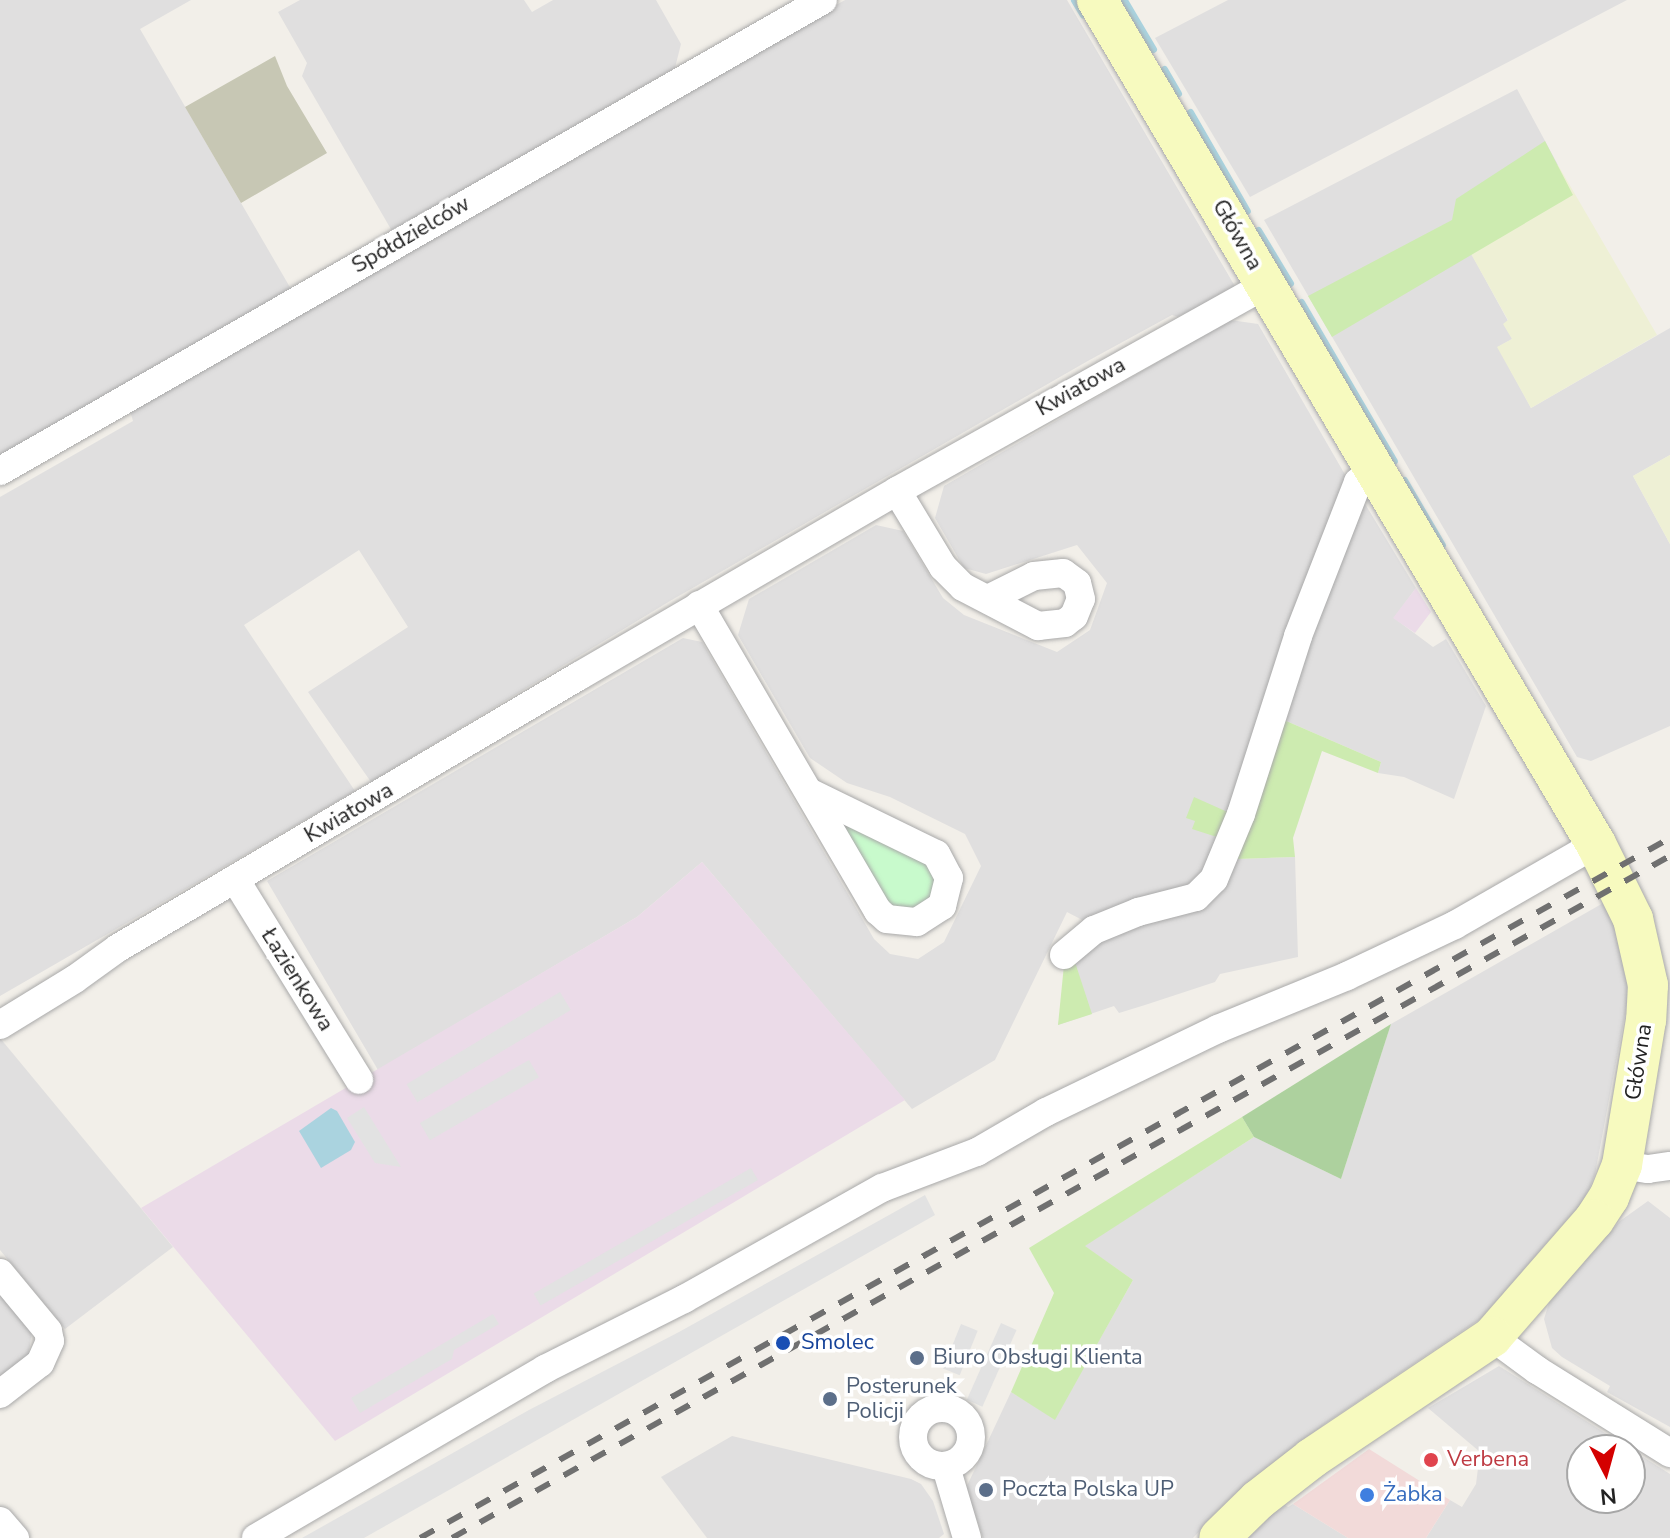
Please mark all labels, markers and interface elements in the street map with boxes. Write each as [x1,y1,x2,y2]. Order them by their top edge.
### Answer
street label: Spółdzielców [347,191,475,279]
street label: Główna [1206,195,1268,275]
street label: Kwiatowa [1032,352,1130,422]
street label: Kwiatowa [300,777,398,849]
street label: Łazienkowa [255,924,339,1036]
street label: Główna [1620,1022,1658,1102]
place label: Smolec [801,1330,874,1356]
marker: Smolec [772,1332,794,1354]
place label: Biuro Obsługi Klienta [933,1345,1143,1371]
marker: Biuro Obsługi Klienta [908,1349,926,1367]
place label: Posterunek Policji [846,1373,957,1424]
marker: Posterunek Policji [821,1390,839,1408]
north arrow [1566,1434,1646,1514]
place label: Verbena [1447,1447,1529,1473]
marker: Verbena [1422,1451,1440,1469]
place label: Poczta Polska UP [1002,1477,1174,1503]
text: N [1599,1480,1618,1512]
marker: Poczta Polska UP [977,1481,995,1499]
place label: Żabka [1383,1482,1443,1508]
marker: Żabka [1358,1486,1376,1504]

